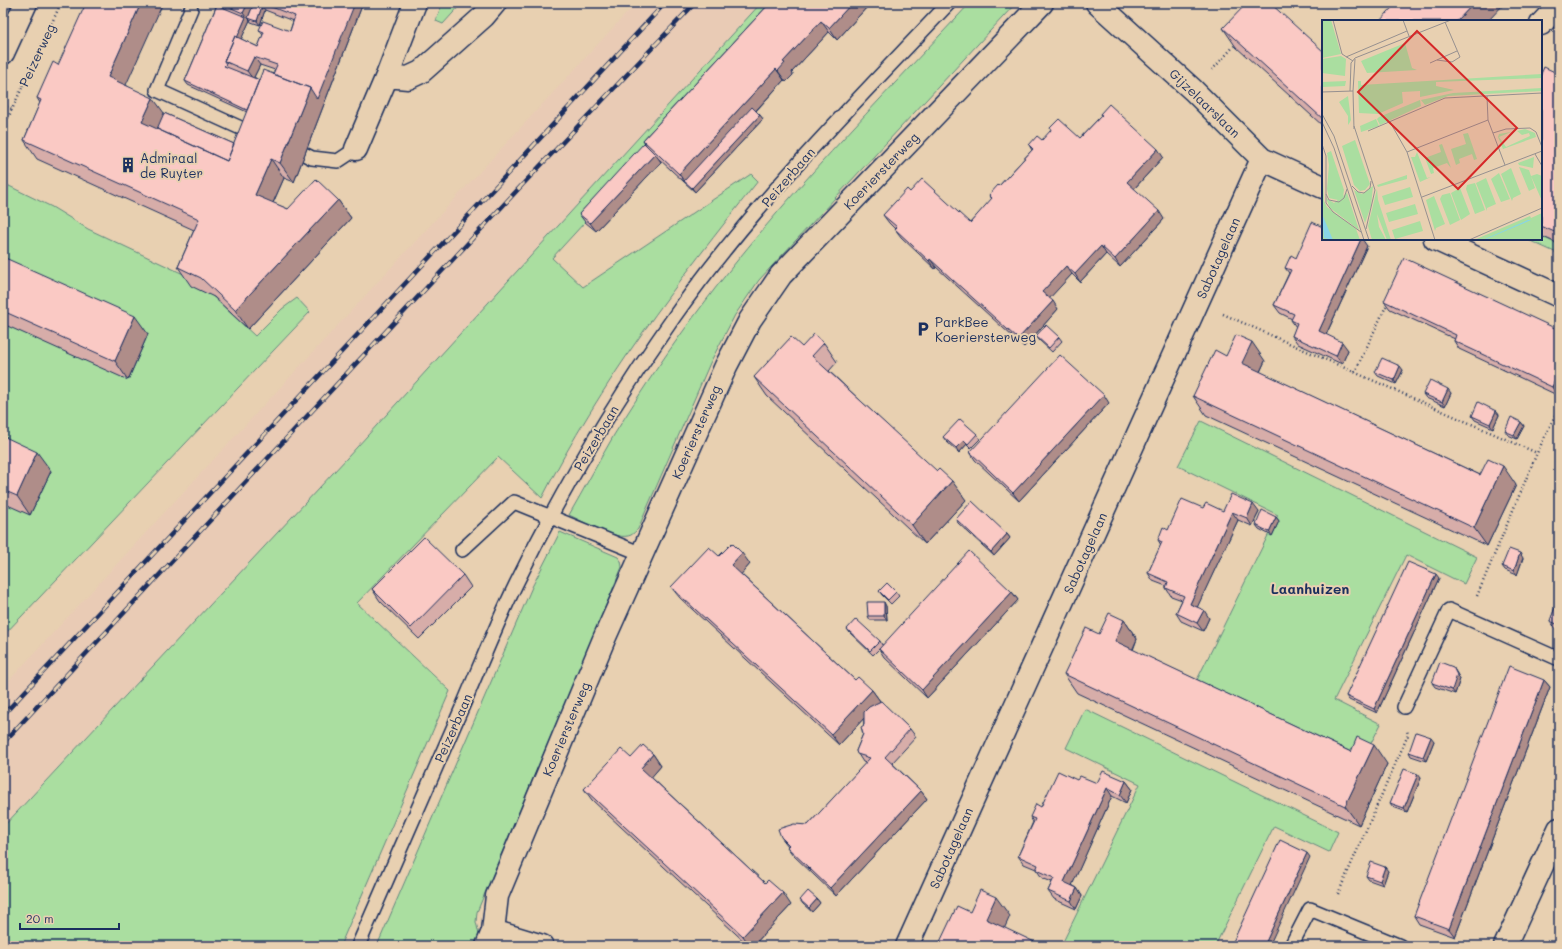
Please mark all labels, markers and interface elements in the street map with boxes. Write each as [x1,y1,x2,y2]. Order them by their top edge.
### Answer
inset map [1322,20,1542,240]
street label: Peizerweg [15,21,59,89]
street label: Gijzelaarslaan [1166,64,1244,141]
street label: Koeriersterweg [839,128,922,213]
street label: Peizerbaan [757,143,818,210]
place label: Admiraal de Ruyter [140,149,203,181]
building icon: Admiraal de Ruyter [119,156,137,174]
street label: Sabotagelaan [1192,214,1243,301]
place label: ParkBee Koeriersterweg [935,313,1036,345]
parking icon: ParkBee Koeriersterweg [914,320,932,338]
street label: Koeriersterweg [667,382,724,481]
street label: Peizerbaan [569,402,622,474]
street label: Sabotagelaan [1059,509,1110,596]
district label: Laanhuizen [1271,579,1349,598]
street label: Koeriersterweg [538,679,593,779]
street label: Peizerbaan [430,691,475,765]
street label: Sabotagelaan [925,804,976,891]
scale bar [20,905,119,931]
text: 20 m [26,910,54,926]

